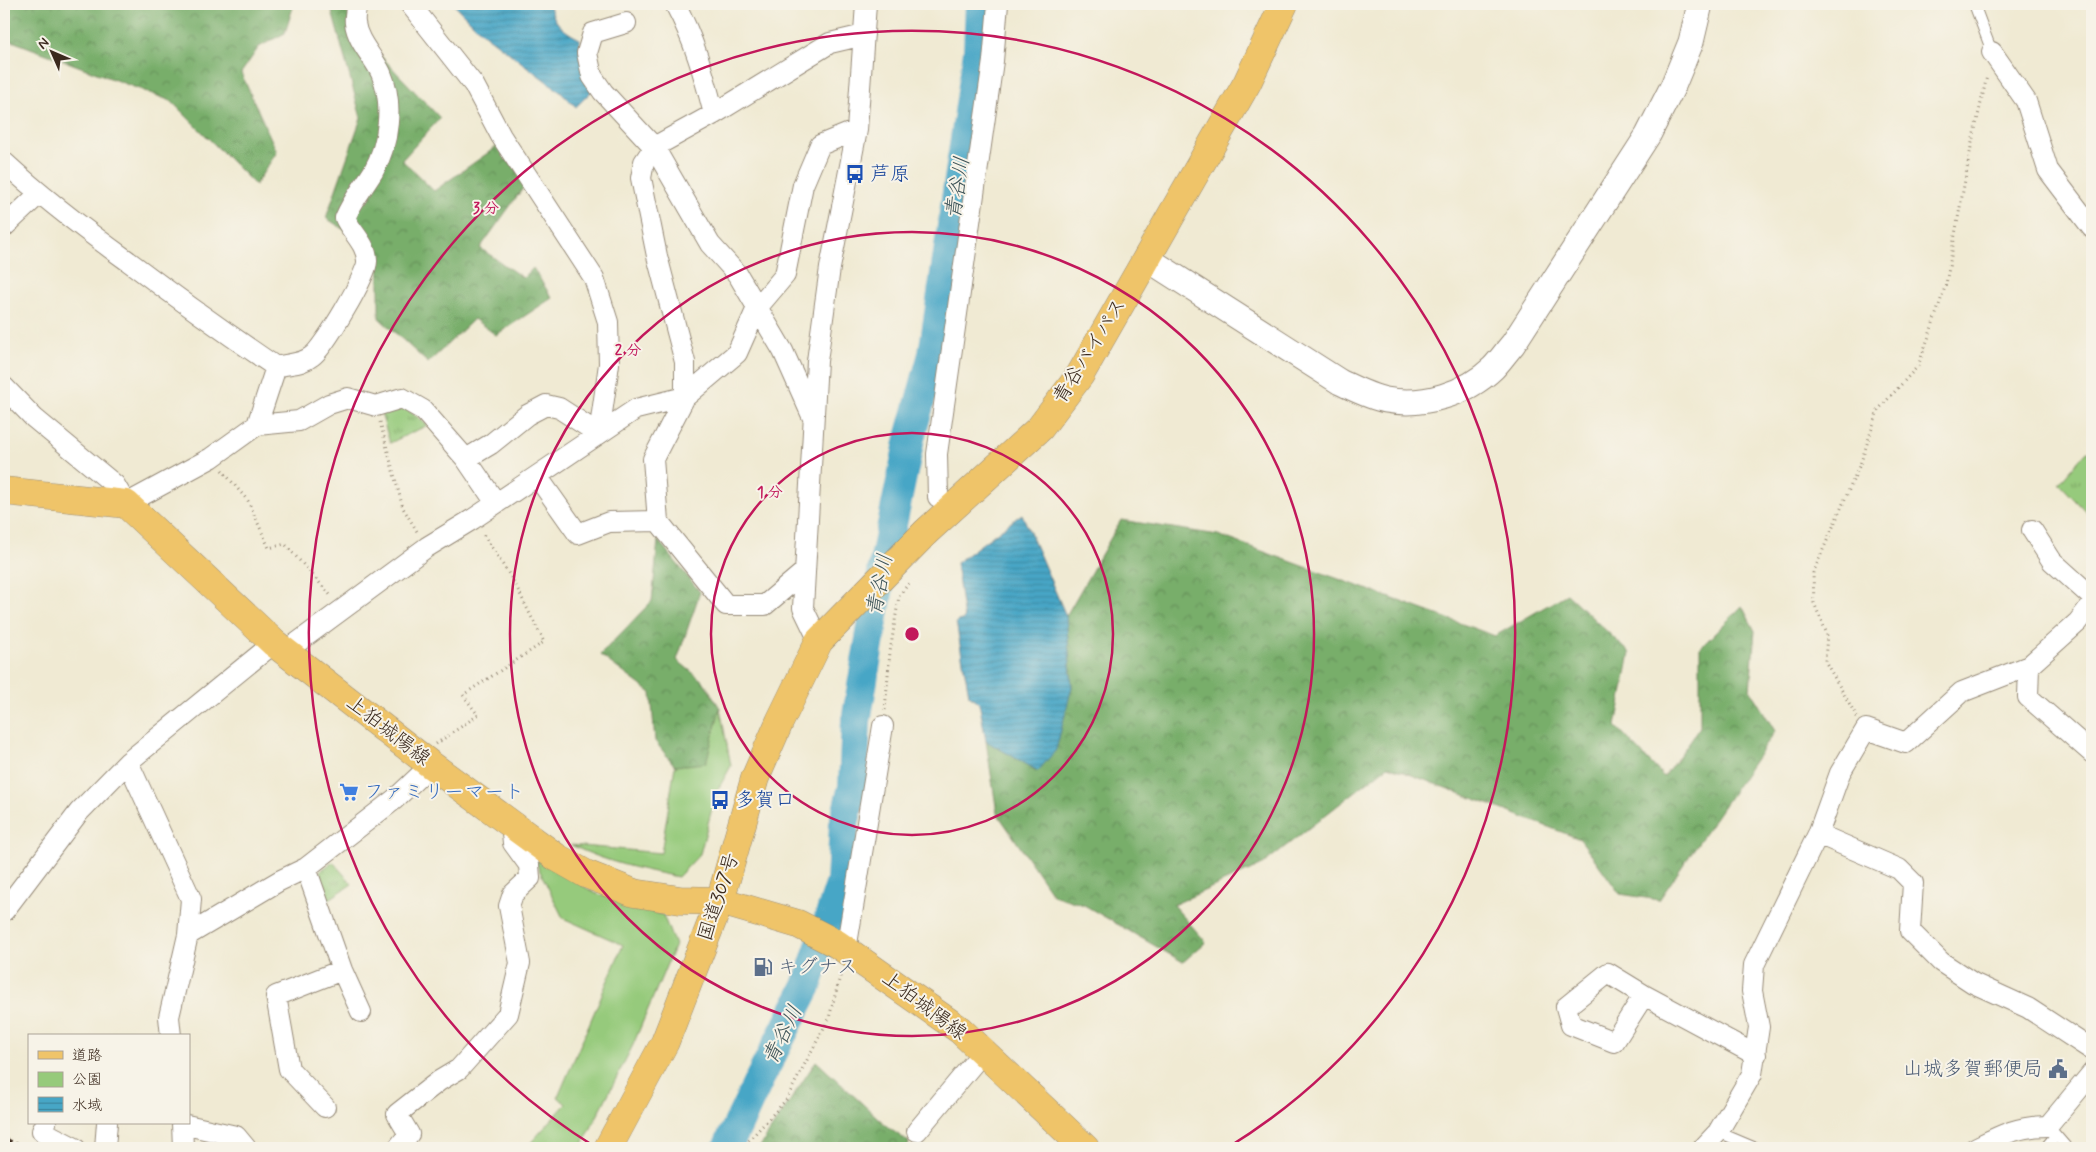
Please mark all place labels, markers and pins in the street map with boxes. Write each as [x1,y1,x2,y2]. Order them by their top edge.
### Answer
place label: 芦原 [870,161,910,188]
bus stop icon: 芦原 [844,163,866,185]
centre of rings [903,625,921,643]
place label: ファミリーマート [364,779,524,806]
supermarket icon: ファミリーマート [338,781,360,803]
place label: 多賀口 [735,787,795,814]
bus stop icon: 多賀口 [709,789,731,811]
place label: キグナス [778,954,857,981]
fuel station icon: キグナス [752,956,774,978]
place label: 山城多賀郵便局 [1903,1056,2043,1083]
public building icon: 山城多賀郵便局 [2047,1058,2069,1080]

